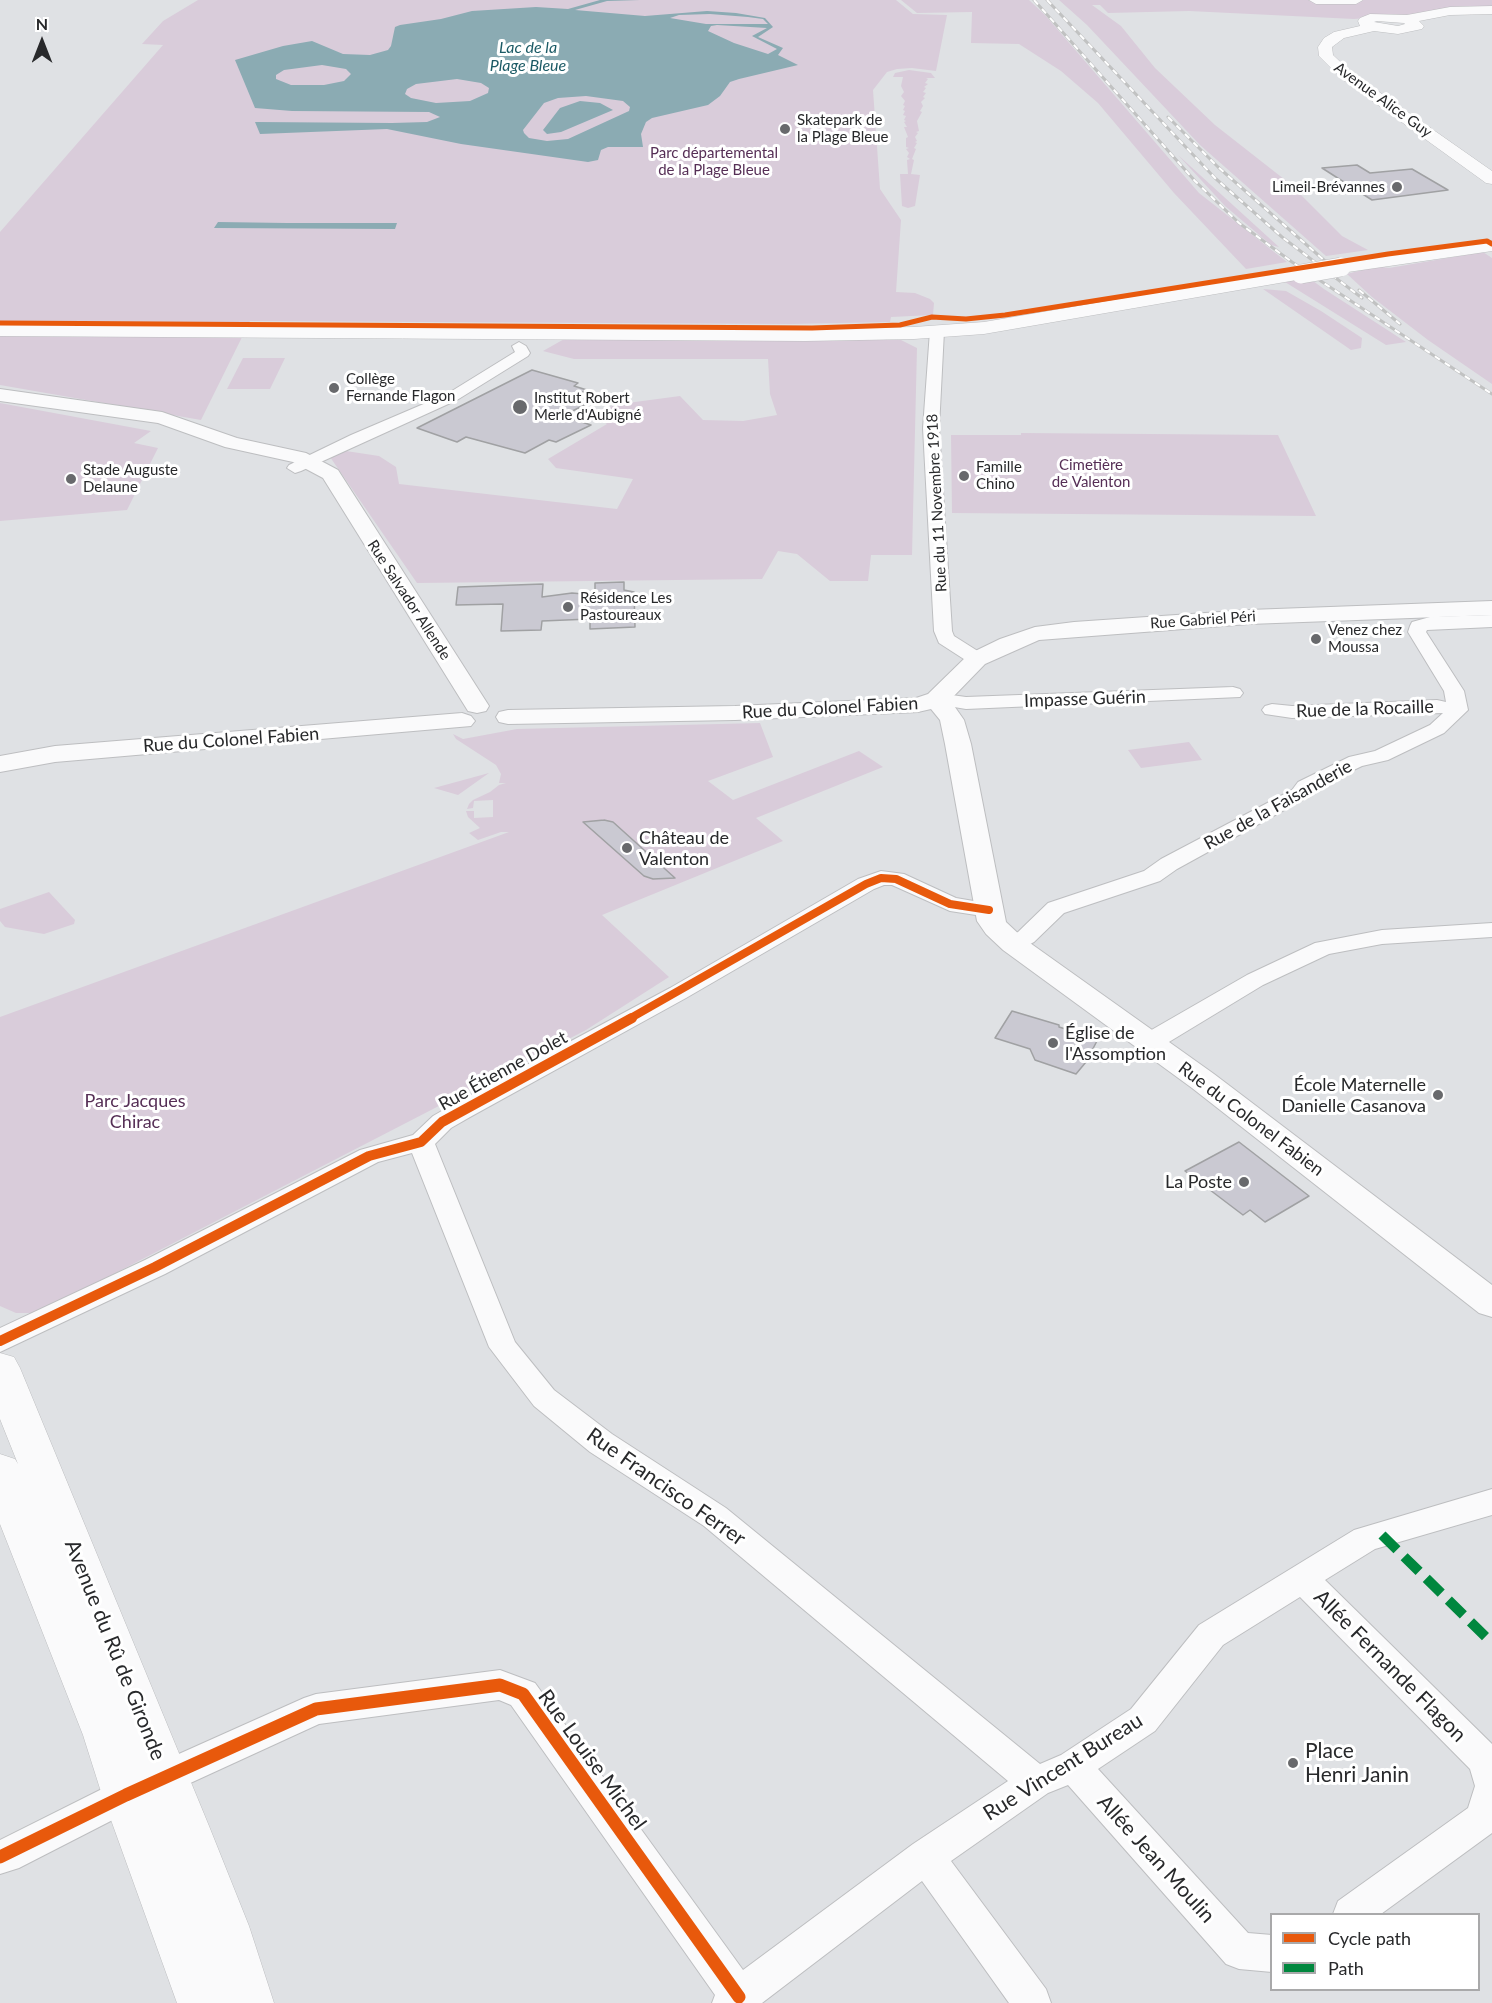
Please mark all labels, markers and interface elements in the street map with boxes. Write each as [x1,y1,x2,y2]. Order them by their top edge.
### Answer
north arrow [12,12,72,72]
text: N [36,14,48,33]
water label: Lac de la Plage Bleue [490,38,566,76]
street label: Avenue Alice Guy [1331,58,1435,142]
place label: Skatepark de la Plage Bleue [797,111,889,146]
marker: Skatepark de la Plage Bleue [778,122,792,136]
park label: Parc départemental de la Plage Bleue [650,144,778,179]
place label: Limeil-Brévannes [1272,178,1385,196]
marker: Limeil-Brévannes [1390,180,1404,194]
place label: Collège Fernande Flagon [346,370,455,405]
marker: Collège Fernande Flagon [327,381,341,395]
place label: Institut Robert Merle d'Aubigné [534,389,641,424]
marker: Institut Robert Merle d'Aubigné [511,398,529,416]
street label: Rue du 11 Novembre 1918 [923,413,951,593]
park label: Cimetière de Valenton [1052,456,1130,491]
place label: Famille Chino [976,458,1022,493]
place label: Stade Auguste Delaune [83,461,178,496]
marker: Famille Chino [957,469,971,483]
marker: Stade Auguste Delaune [64,472,78,486]
street label: Rue Salvador Allende [364,537,454,663]
place label: Résidence Les Pastoureaux [580,589,672,624]
marker: Résidence Les Pastoureaux [561,600,575,614]
street label: Rue Gabriel Péri [1150,607,1256,633]
place label: Venez chez Moussa [1328,621,1402,656]
marker: Venez chez Moussa [1309,632,1323,646]
street label: Impasse Guérin [1024,686,1146,712]
street label: Rue du Colonel Fabien [741,693,919,723]
street label: Rue de la Rocaille [1296,696,1434,722]
street label: Rue du Colonel Fabien [142,723,320,757]
street label: Rue de la Faisanderie [1200,755,1356,855]
place label: Château de Valenton [639,827,729,870]
marker: Château de Valenton [620,841,634,855]
place label: Église de l'Assomption [1065,1022,1166,1064]
street label: Rue Étienne Dolet [435,1027,571,1115]
marker: Église de l'Assomption [1046,1036,1060,1050]
street label: Rue du Colonel Fabien [1174,1057,1328,1181]
place label: École Maternelle Danielle Casanova [1281,1074,1426,1116]
marker: École Maternelle Danielle Casanova [1431,1088,1445,1102]
park label: Parc Jacques Chirac [85,1090,185,1132]
place label: La Poste [1165,1171,1232,1193]
marker: La Poste [1237,1175,1251,1189]
street label: Rue Francisco Ferrer [582,1423,750,1551]
street label: Avenue du Rû de Gironde [59,1536,171,1764]
street label: Allée Fernande Flagon [1309,1585,1471,1747]
street label: Rue Louise Michel [533,1685,651,1835]
street label: Rue Vincent Bureau [979,1708,1147,1826]
place label: Place Henri Janin [1305,1738,1409,1788]
marker: Place Henri Janin [1286,1756,1300,1770]
street label: Allée Jean Moulin [1092,1790,1220,1928]
legend [1270,1913,1480,1991]
text: Cycle path [1328,1927,1411,1949]
text: Path [1328,1957,1364,1979]

